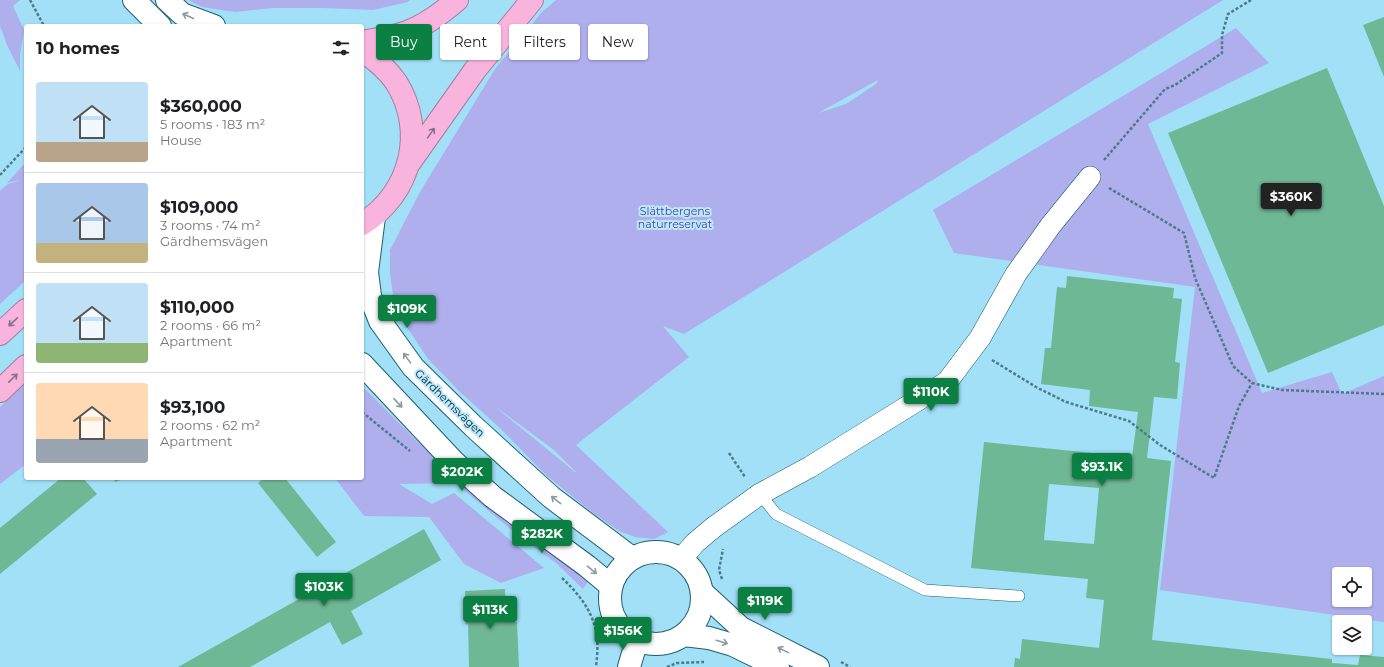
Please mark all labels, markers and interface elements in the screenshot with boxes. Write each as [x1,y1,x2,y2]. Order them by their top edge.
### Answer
one-way arrow [183,12,195,19]
chip: Buy [376,24,432,60]
chip: Rent [440,24,501,60]
chip: Filters [509,24,580,60]
chip: New [588,24,648,60]
icon: filters [330,37,352,59]
text: 10 homes [36,38,120,58]
text: $360,000 [160,96,242,116]
icon: home [68,98,116,146]
text: 5 rooms · 183 m² [160,116,265,132]
one-way arrow [427,128,435,139]
text: House [160,132,202,148]
pin: $360K [1263,183,1319,217]
text: $360K [1270,188,1312,204]
text: $109,000 [160,197,238,217]
icon: home [68,199,116,247]
park label: Slättbergens naturreservat [638,204,713,231]
text: 3 rooms · 74 m² [160,217,261,233]
text: Gärdhemsvägen [160,233,268,249]
pin: $109K [379,295,435,329]
text: $110,000 [160,297,234,317]
icon: home [68,299,116,347]
text: $109K [387,300,427,316]
one-way arrow [8,317,18,327]
text: 2 rooms · 66 m² [160,317,261,333]
text: Apartment [160,333,232,349]
one-way arrow [403,353,411,364]
street label: Gärdhemsvägen [412,366,488,440]
one-way arrow [8,374,18,383]
pin: $110K [903,378,959,412]
text: $110K [913,383,949,399]
text: $93,100 [160,397,225,417]
one-way arrow [393,398,403,408]
icon: home [68,399,116,447]
text: 2 rooms · 62 m² [160,417,260,433]
text: Apartment [160,433,232,449]
pin: $93.1K [1069,453,1135,487]
pin: $202K [434,458,490,492]
text: $93.1K [1081,458,1123,474]
text: $202K [441,463,483,479]
one-way arrow [551,496,562,505]
pin: $282K [514,520,570,554]
text: $282K [521,525,563,541]
one-way arrow [587,565,598,574]
map controls [1332,567,1372,655]
button: locate [1332,567,1372,607]
pin: $103K [296,573,352,607]
text: $103K [304,578,344,594]
pin: $119K [737,587,793,621]
text: $119K [747,592,783,608]
pin: $113K [462,596,518,630]
text: $113K [472,601,508,617]
button: layers [1332,615,1372,655]
pin: $156K [595,617,651,651]
text: $156K [604,622,642,638]
one-way arrow [715,639,728,646]
one-way arrow [777,646,789,653]

